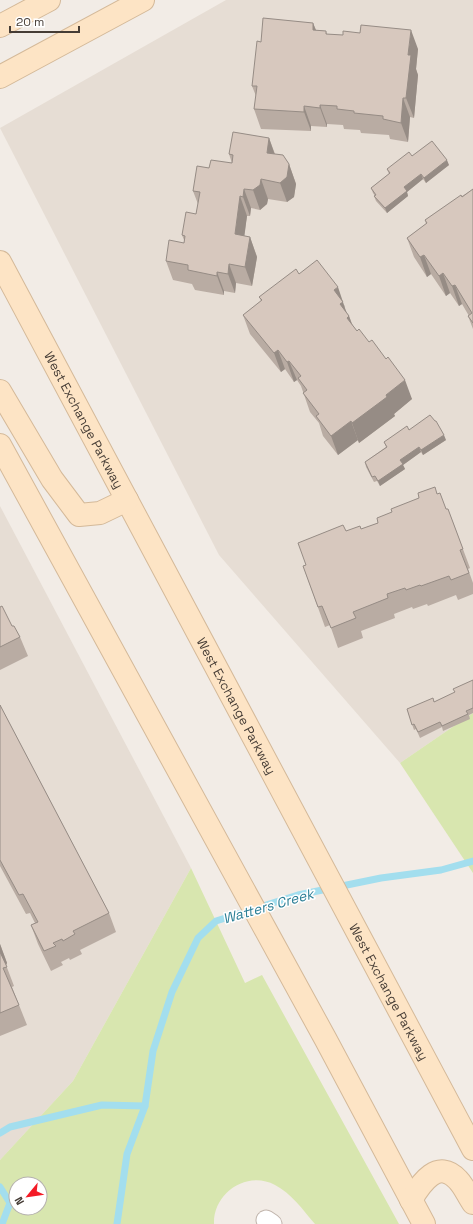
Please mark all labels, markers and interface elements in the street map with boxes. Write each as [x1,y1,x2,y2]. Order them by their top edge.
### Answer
scale bar [10,8,79,34]
text: 20 m [16,14,44,30]
street label: West Exchange Parkway [40,349,127,492]
street label: West Exchange Parkway [193,635,280,778]
water label: Watters Creek [221,884,317,928]
street label: West Exchange Parkway [345,921,432,1063]
north arrow [8,1176,48,1216]
text: N [11,1194,27,1207]

